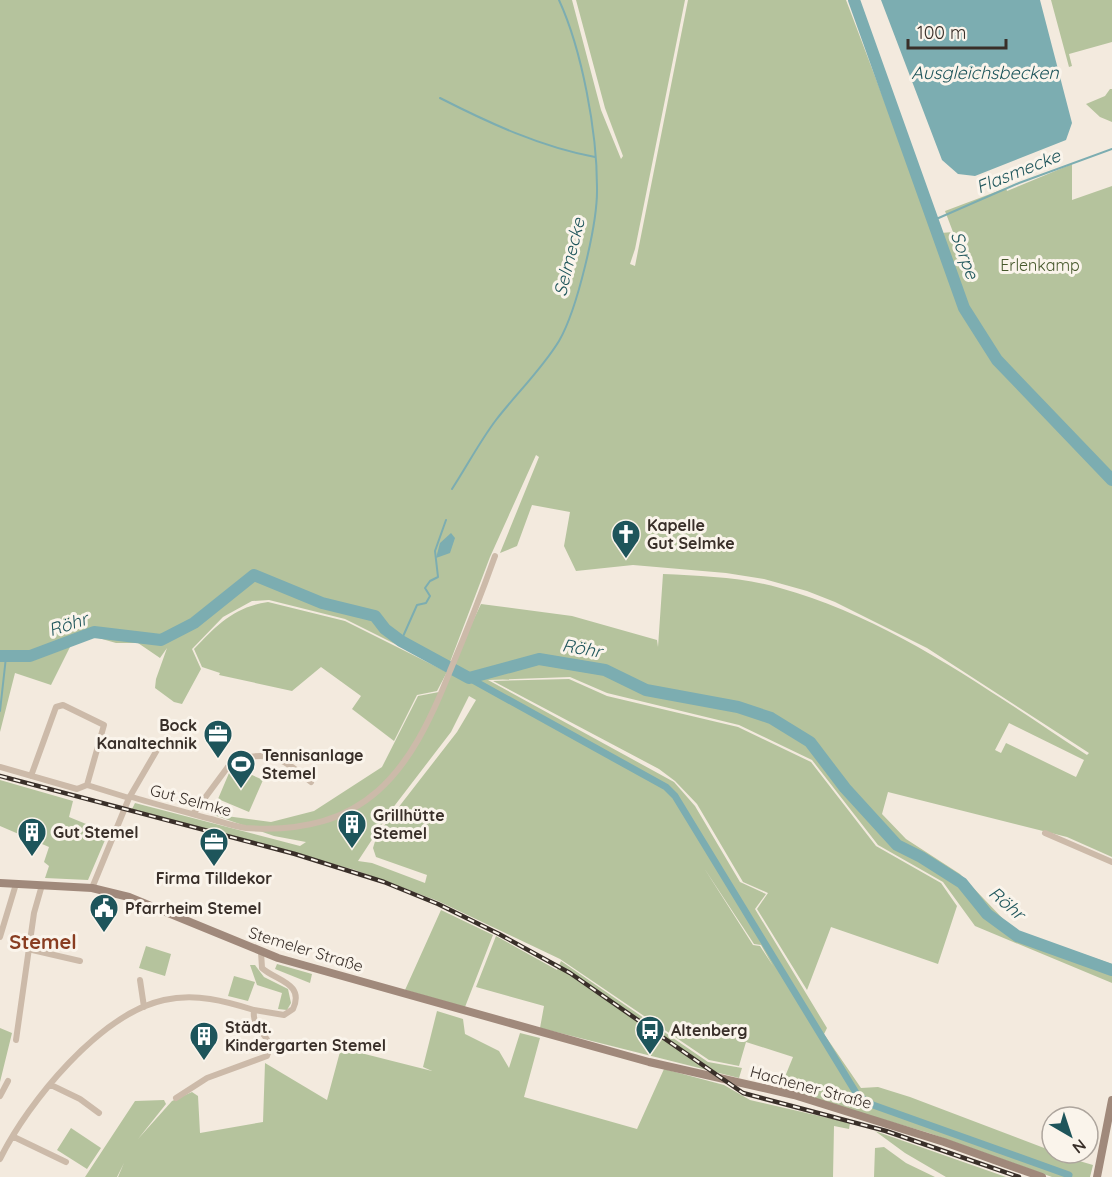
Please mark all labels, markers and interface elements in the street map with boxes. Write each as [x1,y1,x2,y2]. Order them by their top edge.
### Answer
scale bar [908,12,1006,50]
text: 100 m [917,21,966,44]
water label: Ausgleichsbecken [911,61,1059,84]
water label: Flasmecke [972,143,1064,198]
water label: Selmecke [548,215,590,298]
water label: Sorpe [946,228,984,283]
park label: Erlenkamp [1000,255,1080,275]
place label: Kapelle Gut Selmke [647,515,735,553]
church icon: Kapelle Gut Selmke [610,518,642,560]
water label: Röhr [45,606,93,641]
water label: Röhr [560,633,606,663]
place label: Bock Kanaltechnik [97,715,197,753]
office icon: Bock Kanaltechnik [202,718,234,760]
place label: Tennisanlage Stemel [262,745,364,783]
sports icon: Tennisanlage Stemel [225,748,257,790]
street label: Gut Selmke [148,780,234,820]
place label: Grillhütte Stemel [373,805,445,843]
building icon: Grillhütte Stemel [336,808,368,850]
building icon: Gut Stemel [16,816,48,858]
place label: Gut Stemel [53,822,139,842]
office icon: Firma Tilldekor [198,826,230,868]
place label: Firma Tilldekor [156,868,272,888]
water label: Röhr [984,881,1031,926]
public building icon: Pfarrheim Stemel [88,892,120,934]
place label: Pfarrheim Stemel [125,898,262,918]
street label: Stemeler Straße [246,922,366,976]
district label: Stemel [9,929,77,954]
bus stop icon: Altenberg [634,1014,666,1056]
place label: Städt. Kindergarten Stemel [225,1017,386,1055]
building icon: Städt. Kindergarten Stemel [188,1020,220,1062]
place label: Altenberg [671,1020,747,1040]
street label: Hachener Straße [748,1061,874,1113]
north arrow [1040,1105,1100,1165]
text: N [1069,1135,1090,1158]

